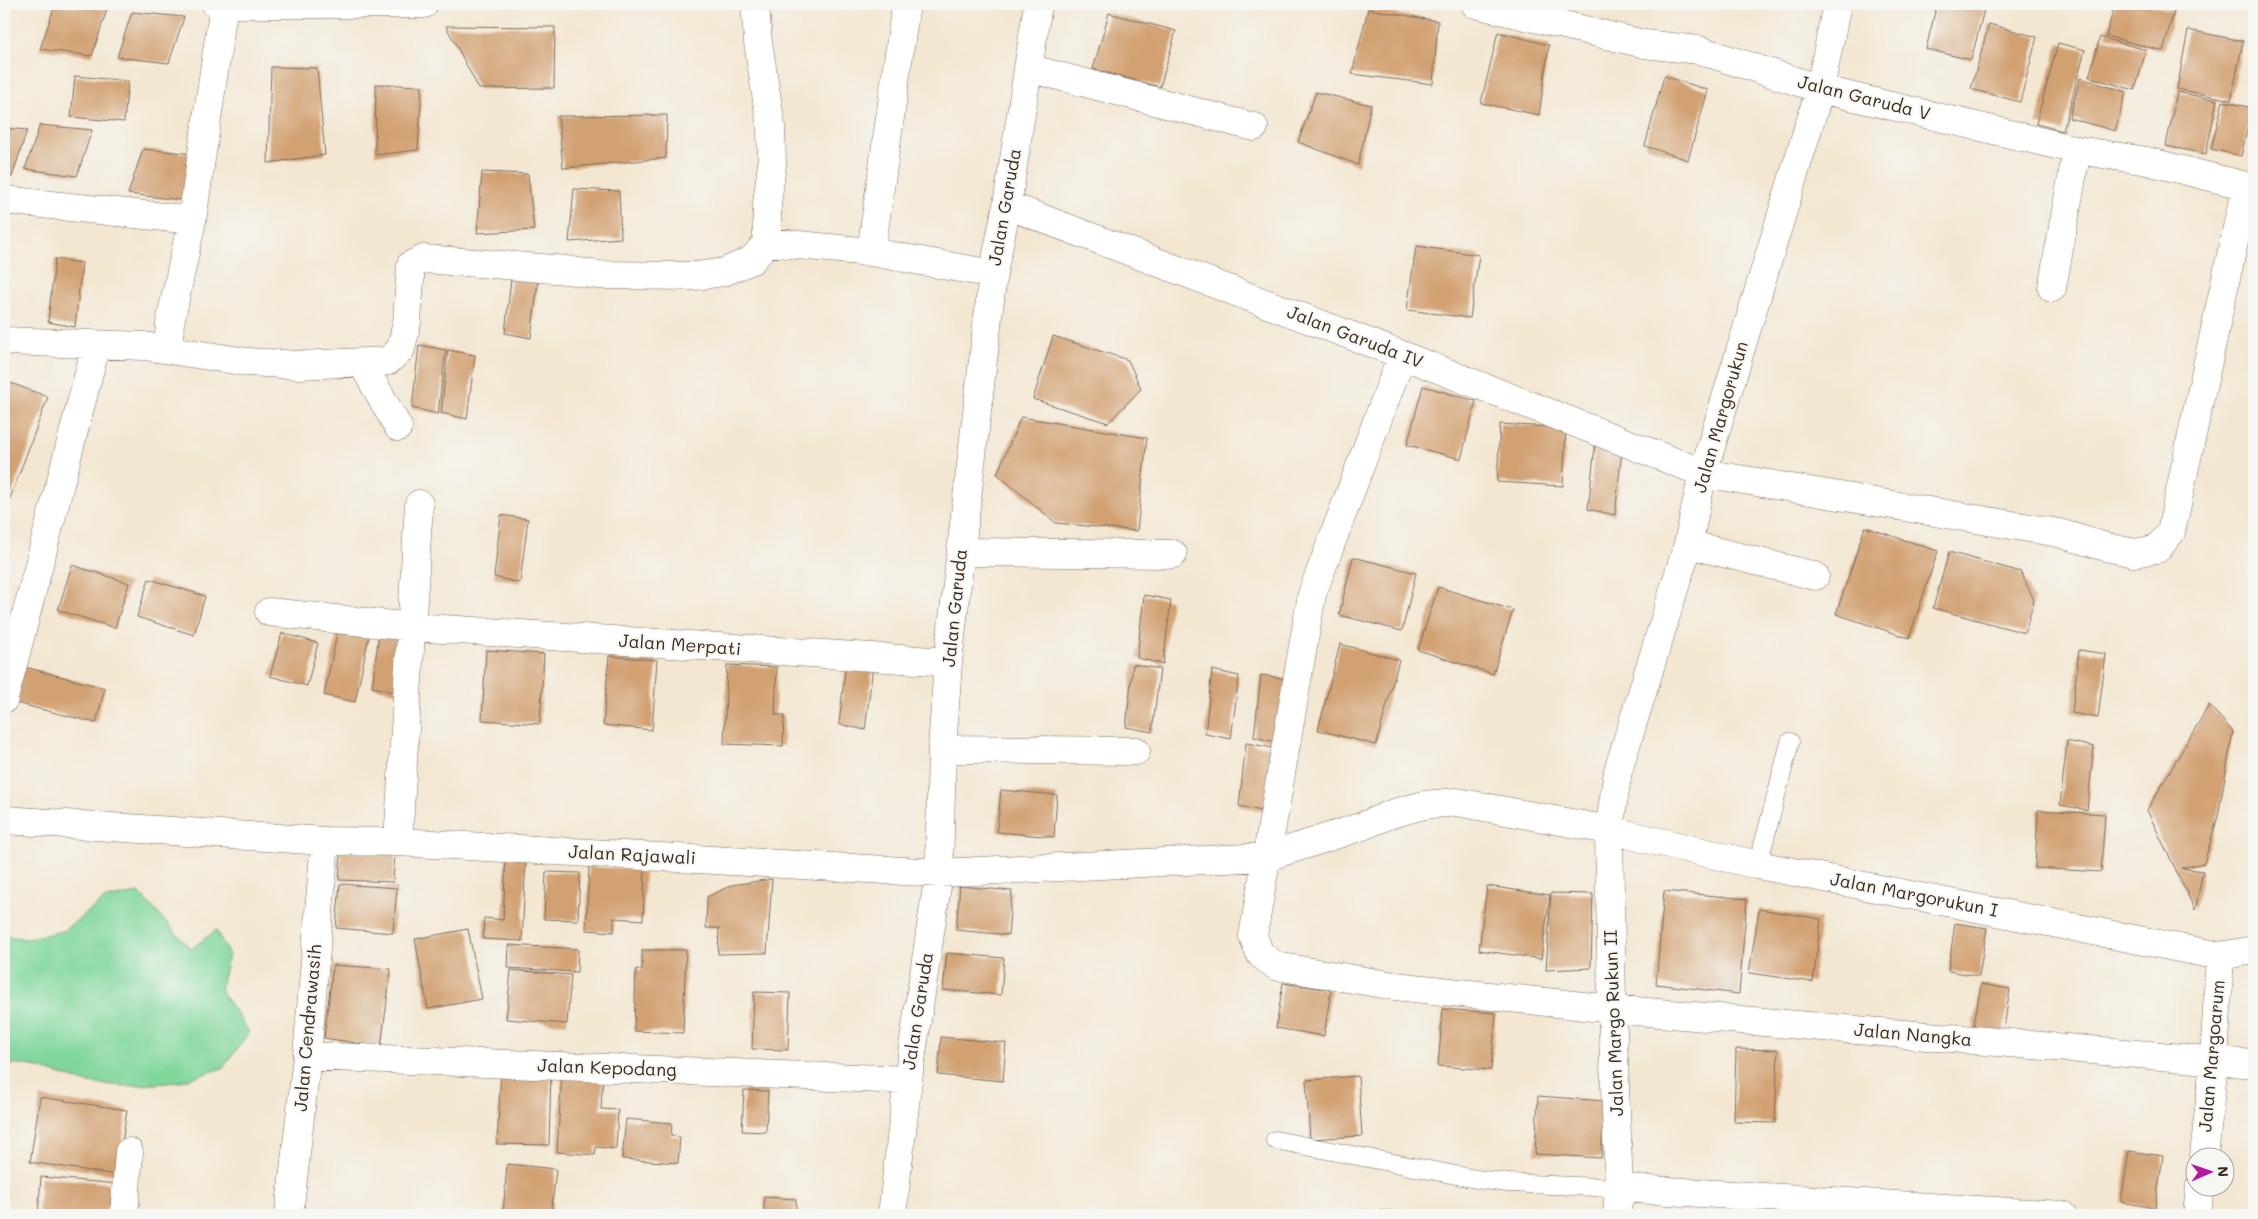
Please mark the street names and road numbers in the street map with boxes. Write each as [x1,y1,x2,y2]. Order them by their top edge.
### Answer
street label: Jalan Garuda V [1795,69,1933,125]
street label: Jalan Garuda [982,146,1026,267]
street label: Jalan Garuda IV [1284,299,1427,373]
street label: Jalan Margorukun [1687,338,1753,495]
street label: Jalan Garuda [936,548,972,668]
street label: Jalan Merpati [618,628,742,660]
street label: Jalan Rajawali [568,839,696,869]
street label: Jalan Margorukun I [1828,866,2000,922]
street label: Jalan Margo Rukun II [1598,929,1628,1117]
street label: Jalan Cendrawasih [288,943,326,1113]
street label: Jalan Garuda [896,950,938,1071]
street label: Jalan Margoarum [2192,979,2230,1133]
street label: Jalan Nangka [1853,1017,1973,1051]
street label: Jalan Kepodang [537,1053,677,1081]

